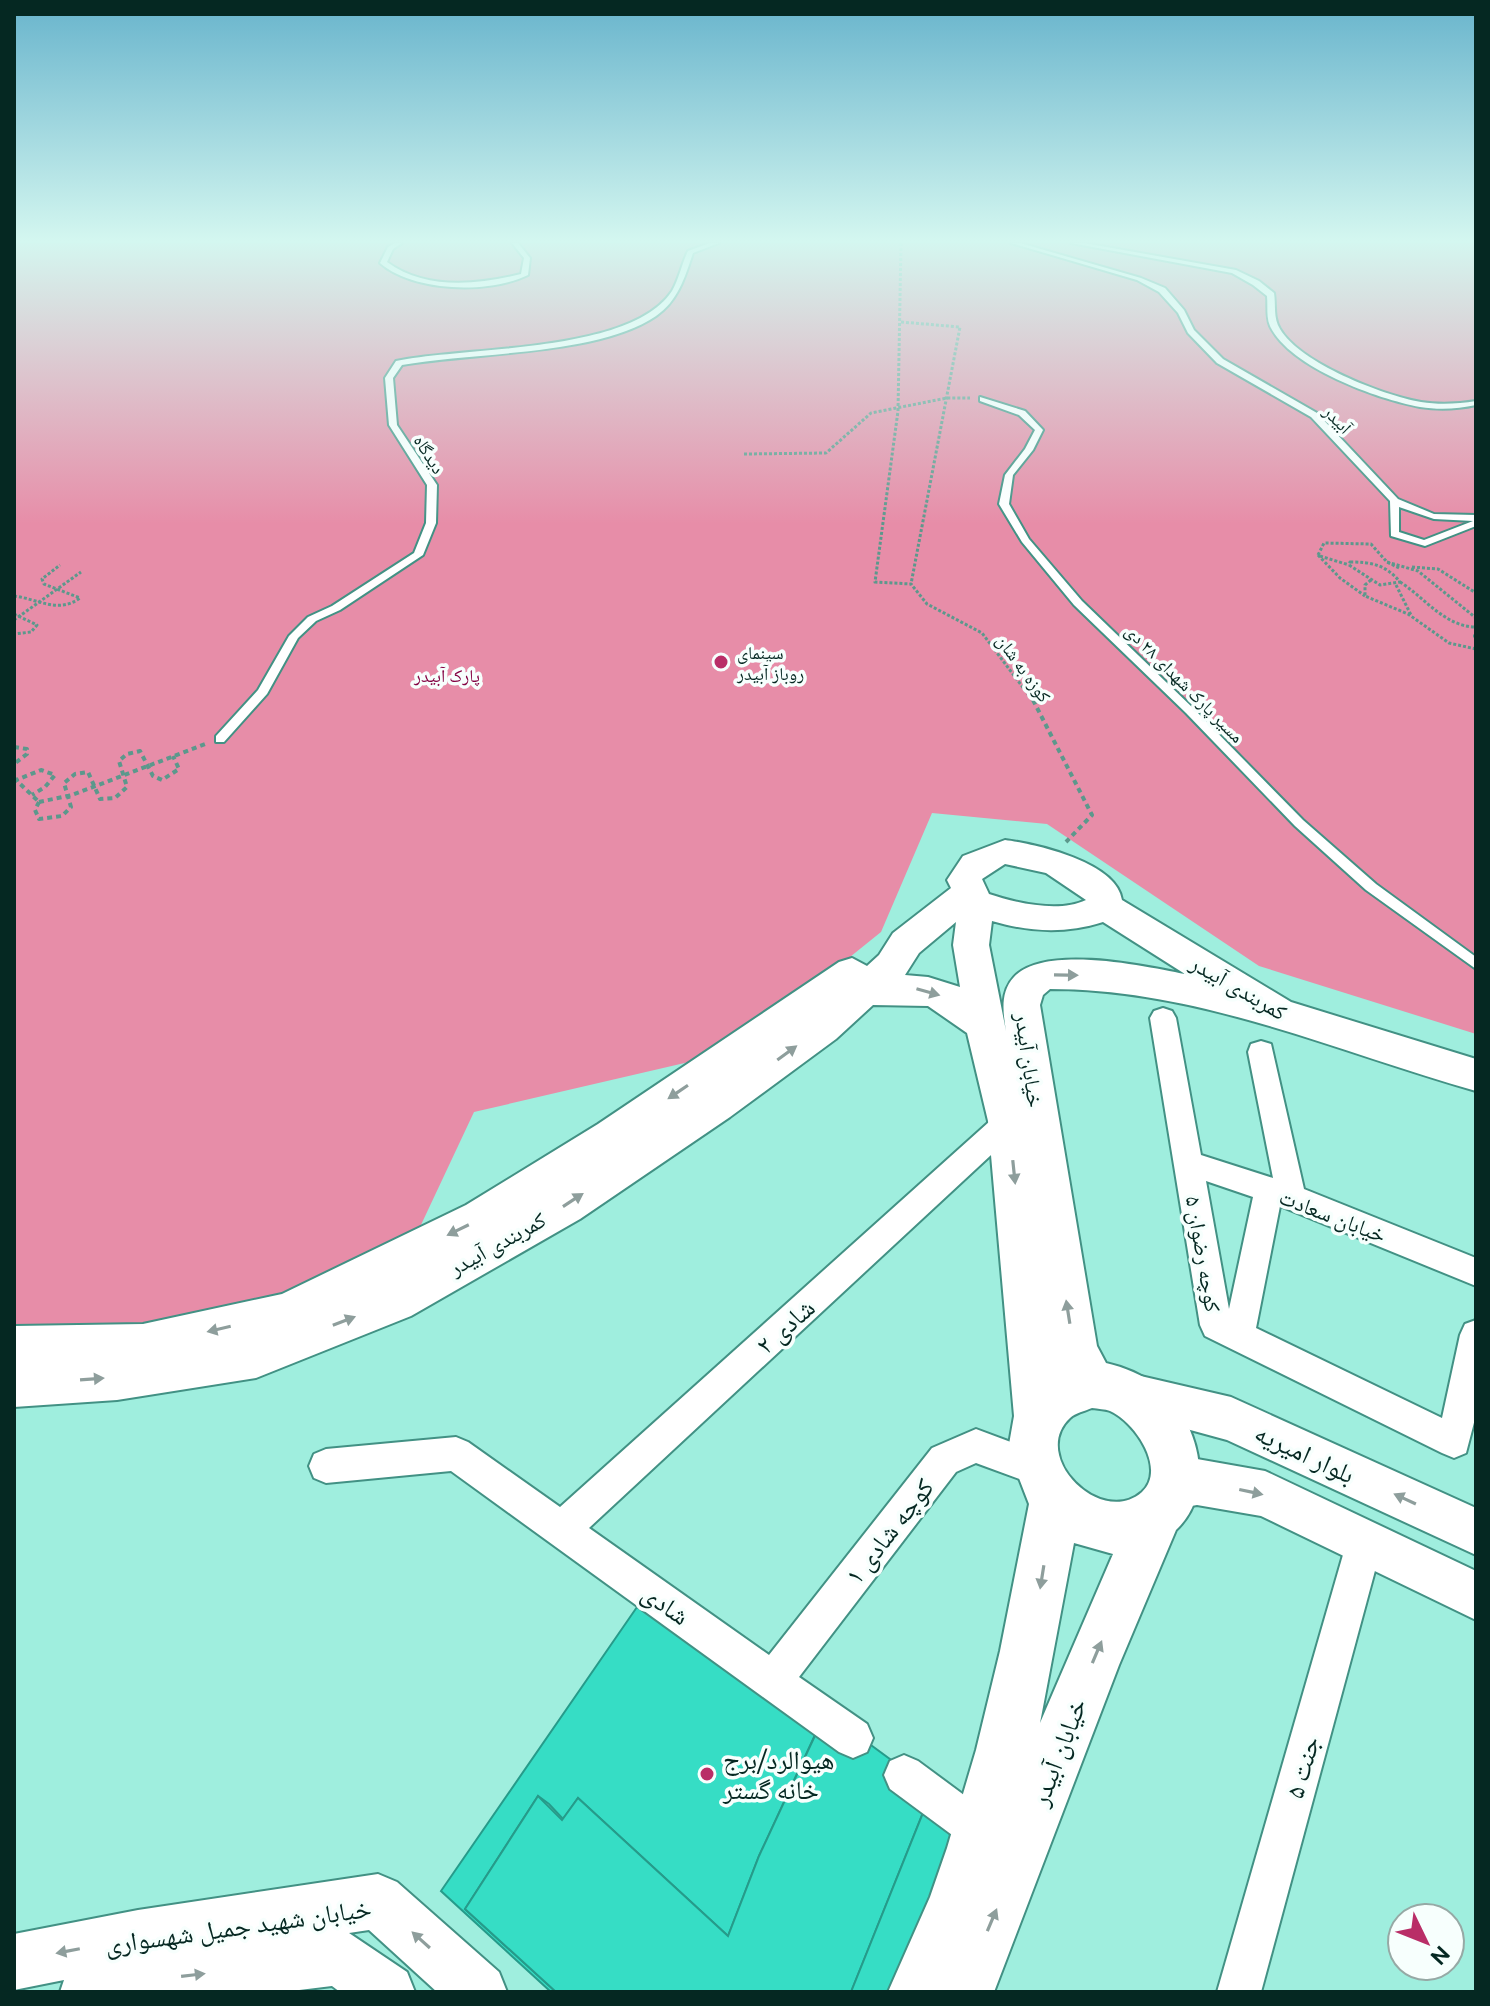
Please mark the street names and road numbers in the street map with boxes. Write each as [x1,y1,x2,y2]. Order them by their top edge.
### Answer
street label: آبیدر [1318,400,1356,439]
street label: دیدگاه [409,431,449,478]
street label: مسیر پارک شهدای ۲۸ دی [1120,620,1248,748]
street label: کوزه به شان [991,630,1055,707]
street label: کمربندی آبیدر [1185,949,1291,1026]
street label: خیابان آبیدر [1009,1010,1049,1109]
street label: خیابان سعادت [1275,1183,1390,1249]
street label: کوچه رضوان ۵ [1180,1194,1227,1314]
street label: کمربندی آبیدر [443,1206,551,1282]
street label: شادی ۲ [750,1292,821,1361]
street label: بلوار امیریه [1250,1417,1359,1490]
street label: کوچه شادی ۱ [839,1473,941,1591]
street label: شادی [636,1578,695,1632]
street label: خیابان آبیدر [1024,1694,1094,1811]
street label: جنت ۵ [1279,1733,1325,1801]
street label: خیابان شهید جمیل شهسواری [103,1893,373,1961]

